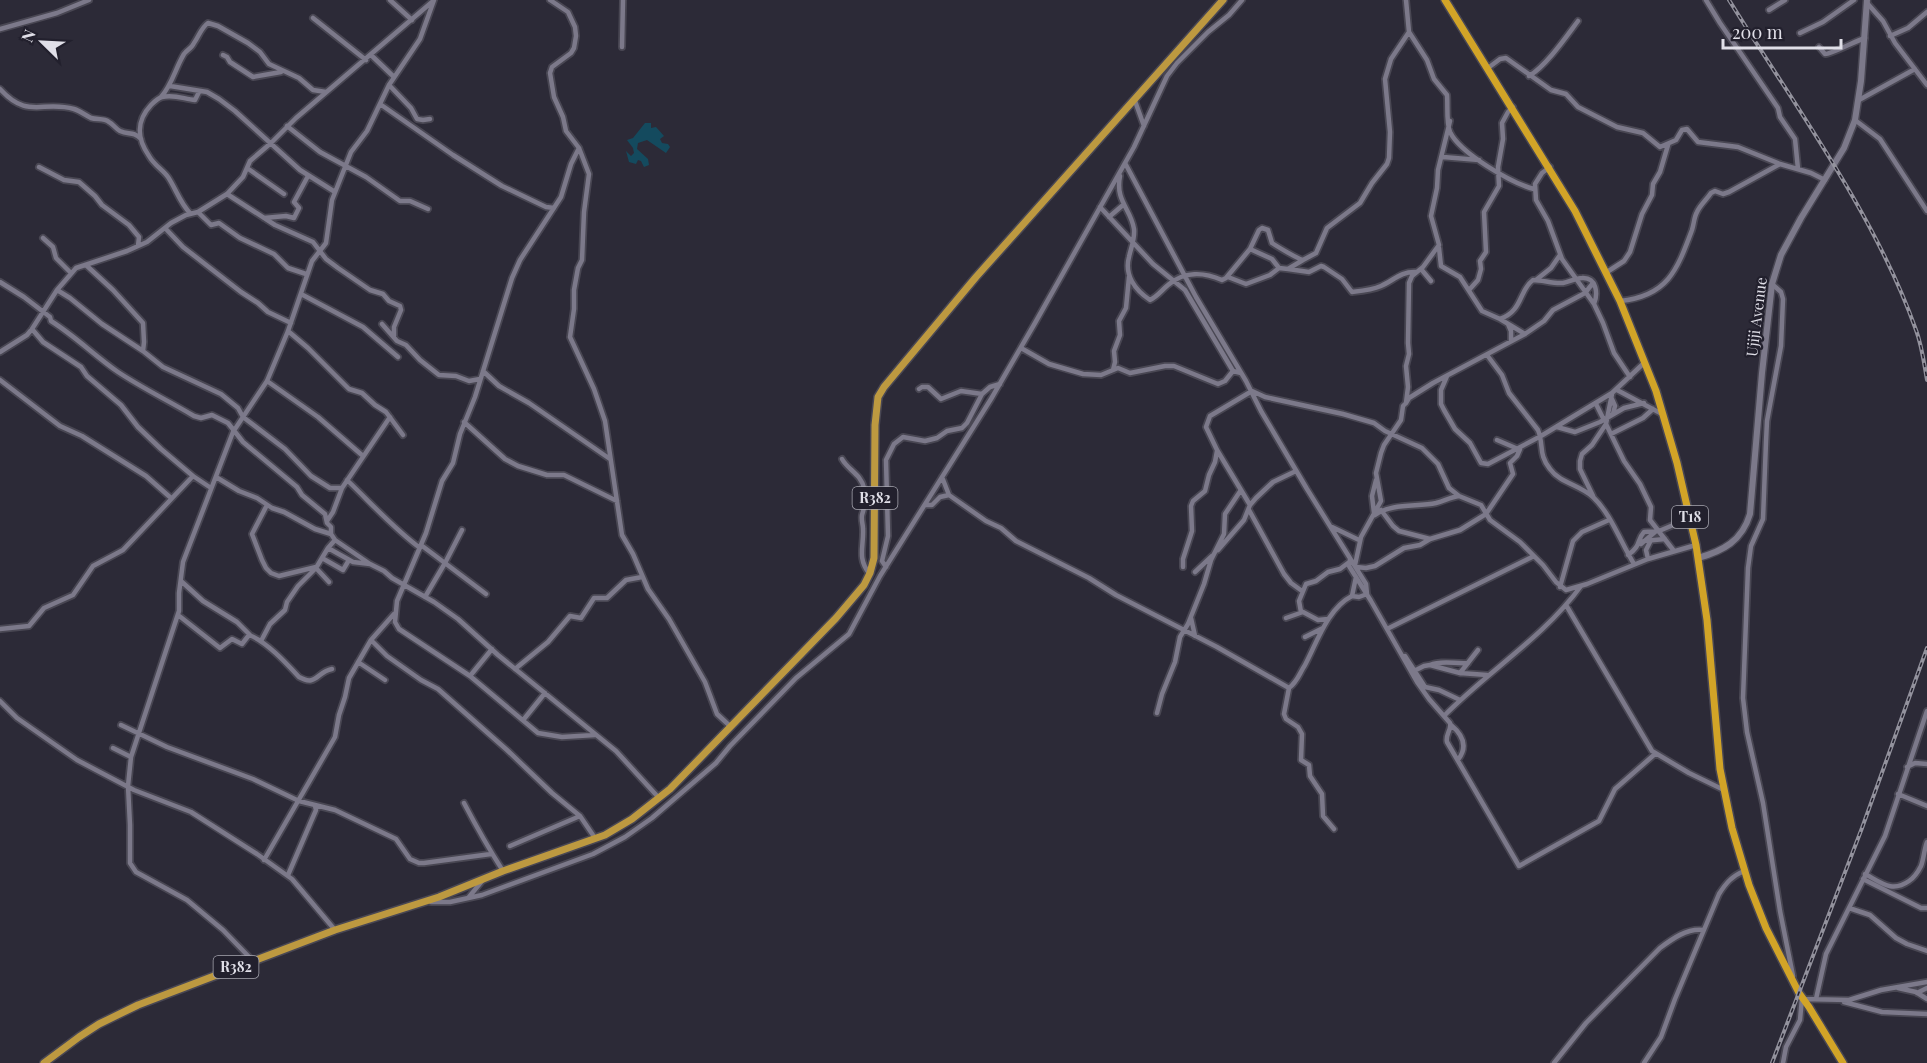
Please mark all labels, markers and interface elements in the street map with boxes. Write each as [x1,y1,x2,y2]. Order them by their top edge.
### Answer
north arrow [12,12,72,72]
scale bar [1723,12,1842,50]
text: 200 m [1732,20,1783,44]
text: N [16,26,40,45]
street label: Ujiji Avenue [1741,276,1771,358]
road number: R382 [852,487,898,509]
road number: T18 [1672,506,1708,528]
road number: R382 [214,956,258,978]

